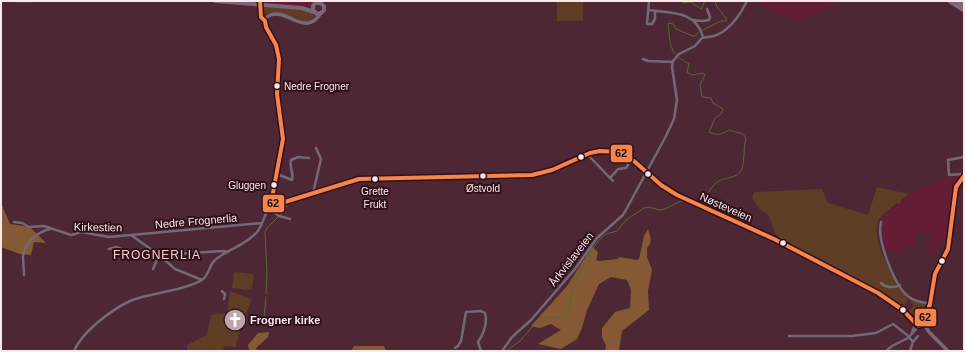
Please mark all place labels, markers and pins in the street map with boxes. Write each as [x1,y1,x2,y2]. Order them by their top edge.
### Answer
marker: Nedre Frogner [272,81,282,91]
place label: Nedre Frogner [284,81,350,92]
unlabelled marker [576,152,586,162]
unlabelled marker [643,169,653,179]
marker: Østvold [478,171,488,181]
marker: Grette Frukt [370,174,380,184]
place label: Gluggen [228,180,266,191]
marker: Gluggen [269,180,279,190]
place label: Østvold [466,183,500,194]
place label: Grette Frukt [361,186,389,210]
unlabelled marker [778,238,788,248]
unlabelled marker [937,256,947,266]
unlabelled marker [898,305,908,315]
church icon: Frogner kirke [222,307,248,333]
place label: Frogner kirke [250,314,320,326]

